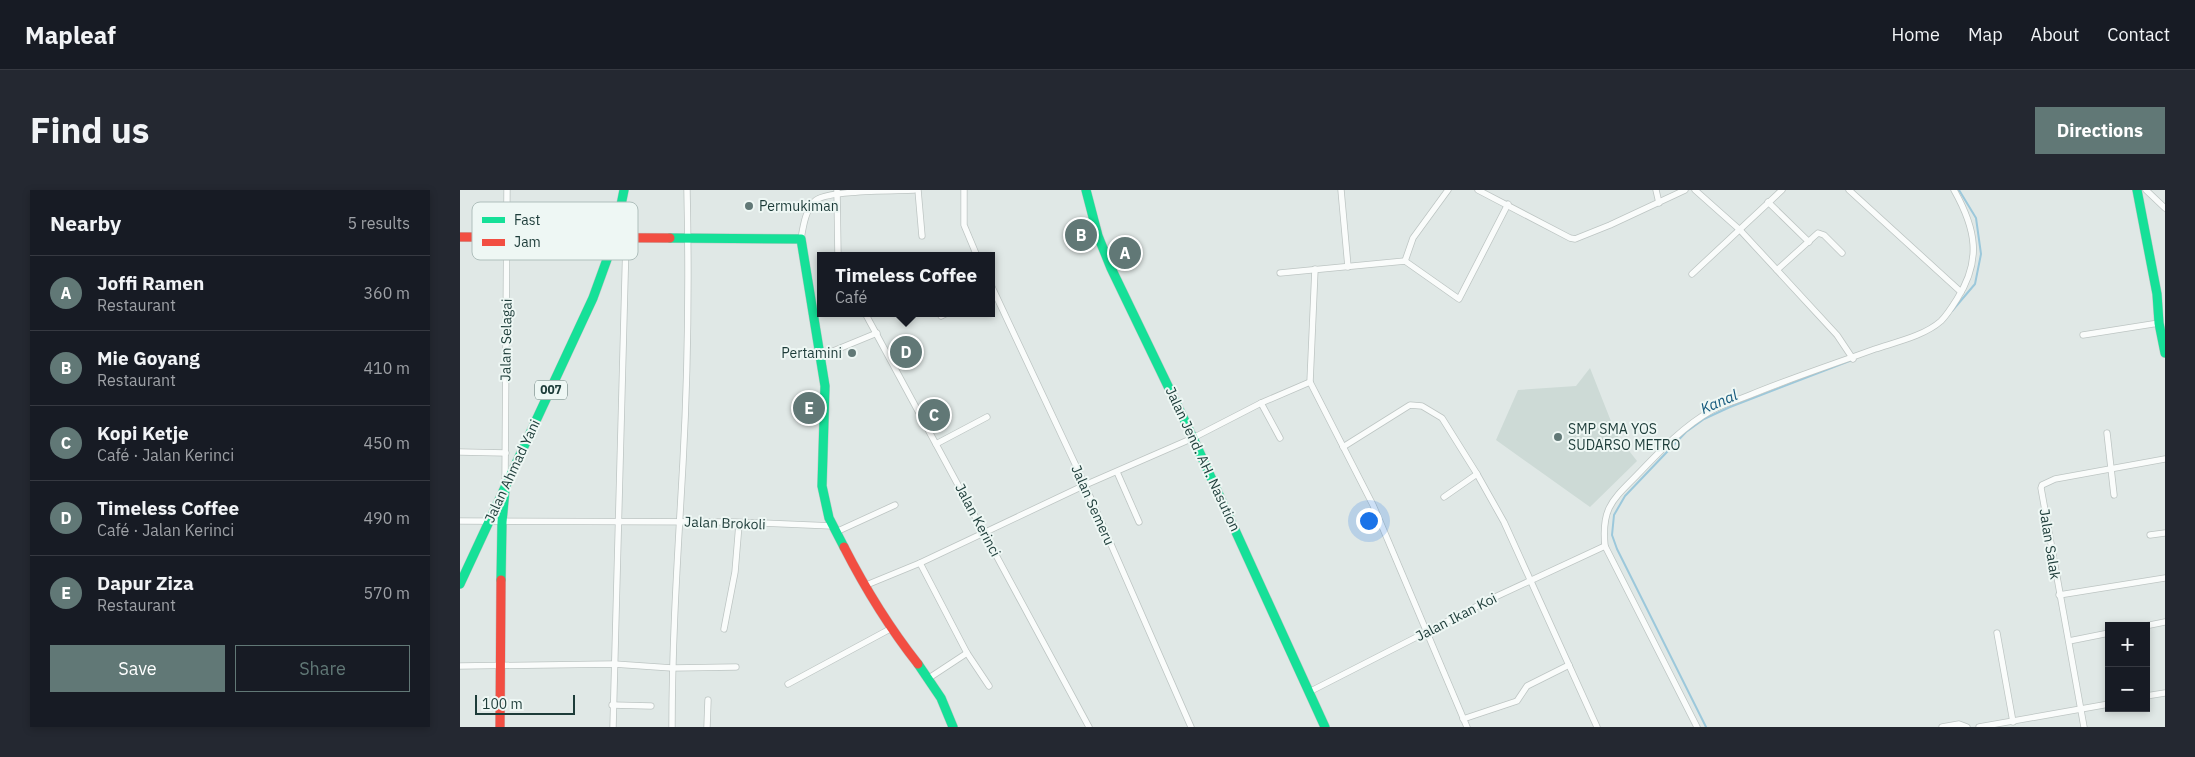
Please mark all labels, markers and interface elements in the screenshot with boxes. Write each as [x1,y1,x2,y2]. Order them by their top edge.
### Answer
text: Mapleaf [25,19,116,51]
text: Home [1892,23,1940,46]
text: Map [1968,23,2003,46]
text: About [2031,23,2079,46]
text: Contact [2107,23,2170,46]
text: Find us [30,107,149,153]
button: Directions [2035,107,2165,154]
place label: Permukiman [759,197,839,215]
marker: Permukiman [743,200,755,212]
legend [472,202,638,260]
text: Nearby [50,209,121,237]
text: Fast [514,211,540,229]
text: 5 results [347,213,410,233]
pin: B [1065,216,1097,254]
text: Jam [514,233,541,251]
pin: A [1109,234,1141,272]
popup [817,252,995,317]
text: Timeless Coffee [835,263,977,287]
text: Joffi Ramen [97,271,204,295]
text: A [61,283,71,303]
text: 360 m [363,283,410,303]
text: Café [835,287,867,307]
text: Restaurant [97,295,176,315]
street label: Jalan Selagai [496,299,516,381]
pin: D [890,333,922,371]
place label: Pertamini [781,344,842,362]
text: Mie Goyang [97,346,200,370]
marker: Pertamini [846,347,858,359]
text: B [61,358,71,378]
text: 410 m [363,358,410,378]
text: Restaurant [97,370,176,390]
road number: 007 [535,380,567,400]
street label: Jalan Jend. AH. Nasution [1162,384,1244,534]
water label: Kanal [1697,385,1740,418]
pin: E [793,389,825,427]
pin: C [918,396,950,434]
street label: Jalan Ahmad Yani [480,417,544,525]
place label: SMP SMA YOS SUDARSO METRO [1568,420,1680,454]
text: Kopi Ketje [97,421,189,445]
marker: SMP SMA YOS SUDARSO METRO [1552,431,1564,443]
text: C [61,433,71,453]
text: 450 m [363,433,410,453]
text: Café · Jalan Kerinci [97,445,234,465]
street label: Jalan Semeru [1067,462,1119,548]
street label: Jalan Kerinci [951,480,1005,560]
text: Timeless Coffee [97,496,239,520]
street label: Jalan Salak [2036,507,2065,581]
text: D [60,508,72,528]
text: 490 m [363,508,410,528]
your location [1356,508,1382,534]
street label: Jalan Brokoli [684,513,766,533]
text: Café · Jalan Kerinci [97,520,234,540]
text: Dapur Ziza [97,571,194,595]
text: E [61,583,71,603]
text: 570 m [363,583,410,603]
street label: Jalan Ikan Koi [1412,589,1500,645]
text: Restaurant [97,595,176,615]
map controls [2105,622,2150,712]
button: + [2105,622,2150,667]
button: Save [50,645,225,692]
button: Share [235,645,410,692]
button: − [2105,667,2150,712]
scale bar [475,692,575,715]
text: 100 m [482,695,523,713]

